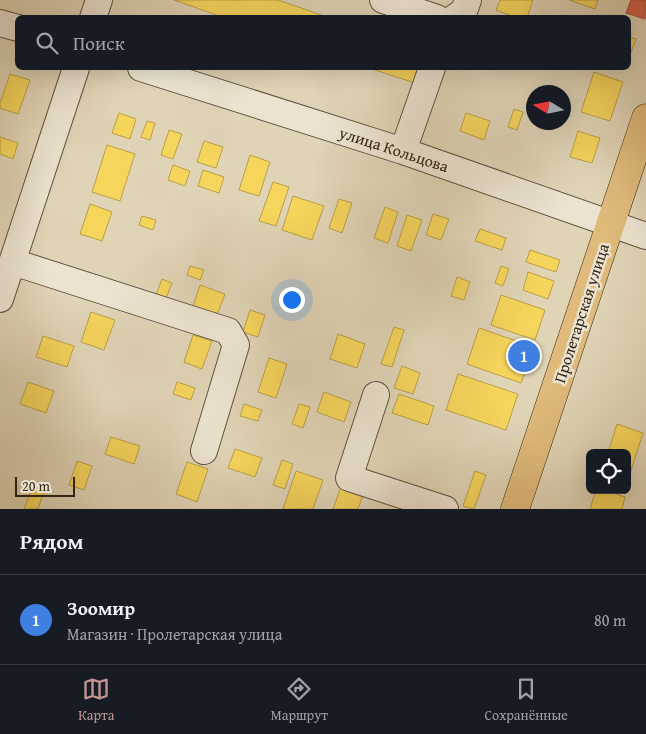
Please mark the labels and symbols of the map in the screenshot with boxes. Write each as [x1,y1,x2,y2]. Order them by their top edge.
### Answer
north arrow [526,85,571,130]
street label: улица Кольцова [335,120,452,178]
street label: Пролетарская улица [547,240,615,386]
your location [279,287,305,313]
pin: 1 [508,337,540,375]
scale bar [15,474,75,497]

